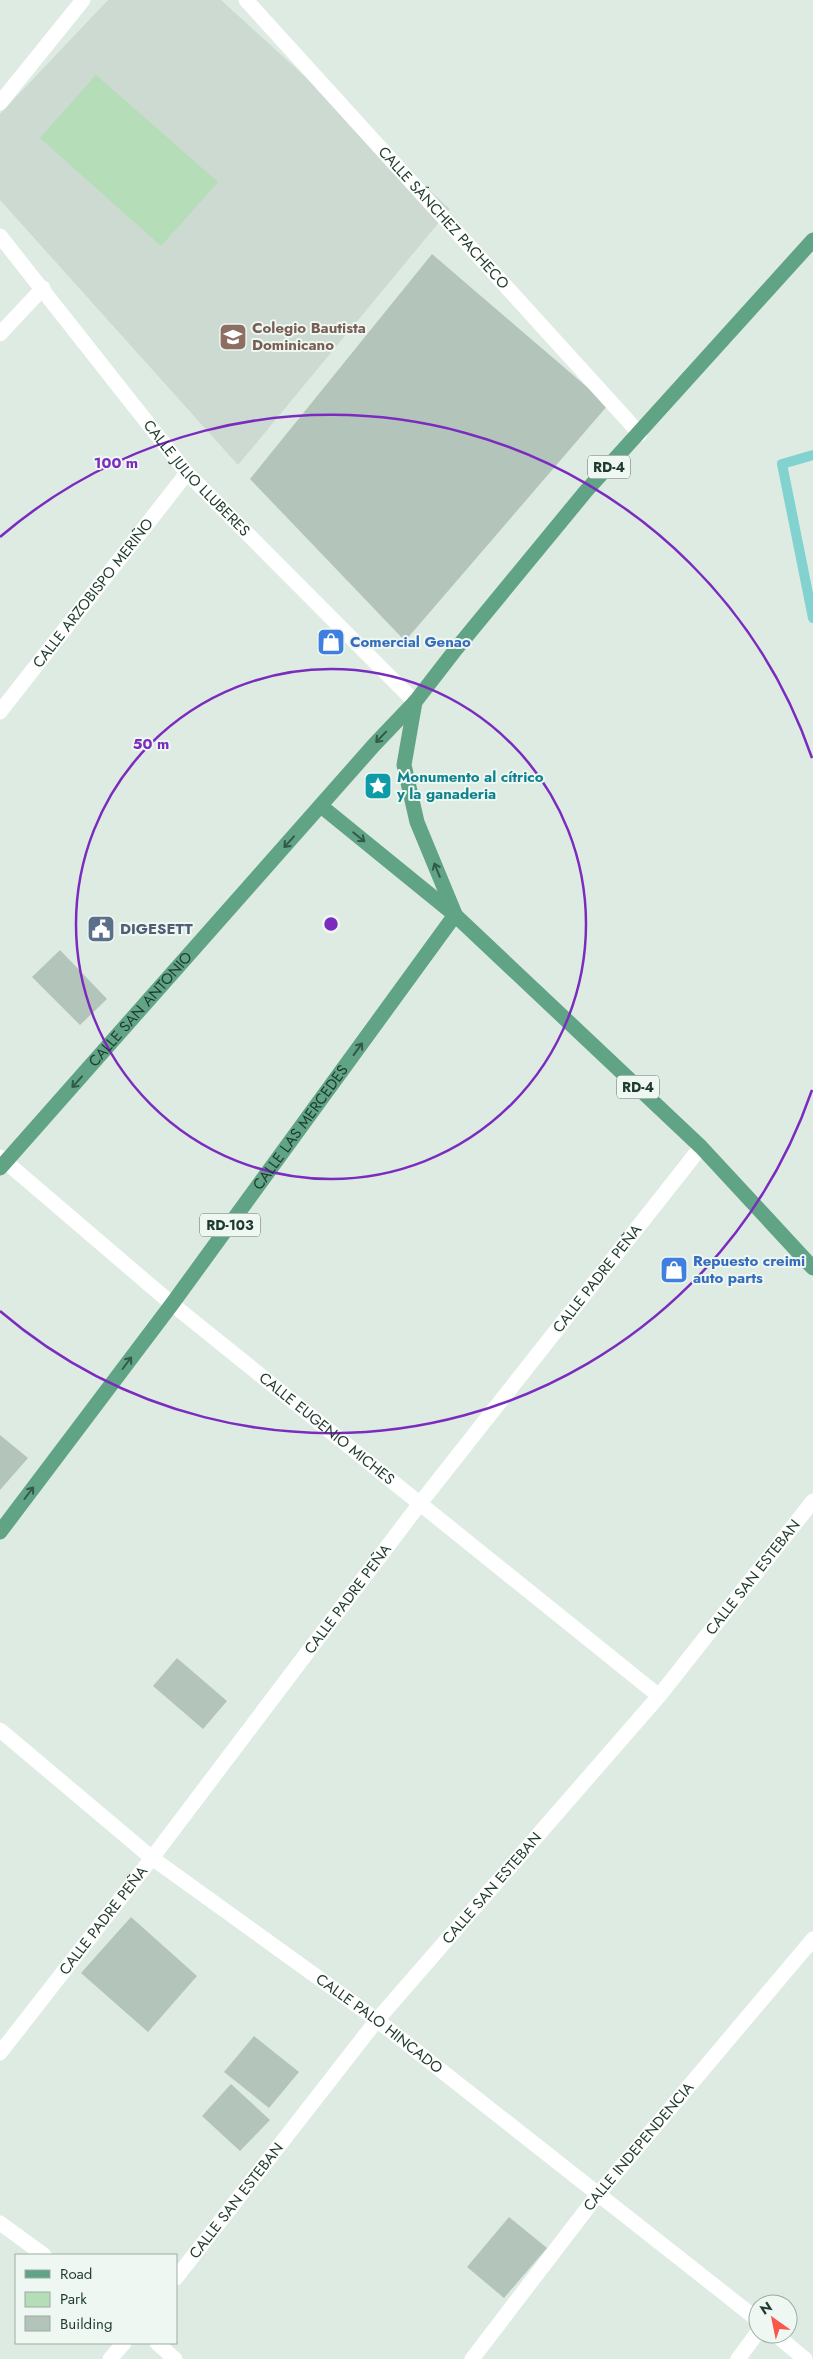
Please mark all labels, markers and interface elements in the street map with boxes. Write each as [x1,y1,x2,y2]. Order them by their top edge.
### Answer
street label: CALLE SÁNCHEZ PACHECO [373,141,514,294]
place label: Colegio Bautista Dominicano [252,317,366,356]
school or university icon: Colegio Bautista Dominicano [218,322,248,352]
street label: CALLE JULIO LLUBERES [138,415,255,541]
text: 100 m [94,452,138,474]
road number: RD-4 [588,456,630,478]
street label: CALLE ARZOBISPO MERIÑO [27,513,159,673]
shop icon: Comercial Genao [316,627,346,657]
place label: Comercial Genao [350,631,471,653]
one-way arrow [375,731,388,743]
text: 50 m [133,733,169,755]
place label: Monumento al cítrico y la ganaderia [396,766,544,805]
place icon: Monumento al cítrico y la ganaderia [363,771,393,801]
one-way arrow [352,831,365,842]
one-way arrow [283,836,295,849]
one-way arrow [431,863,441,878]
public building icon: DIGESETT [86,914,116,944]
centre of rings [322,915,340,933]
place label: DIGESETT [120,918,193,940]
street label: CALLE SAN ANTONIO [83,947,198,1072]
one-way arrow [353,1042,363,1056]
street label: CALLE LAS MERCEDES [247,1060,354,1195]
one-way arrow [71,1075,83,1088]
road number: RD-4 [617,1076,659,1098]
road number: RD-103 [200,1214,260,1236]
street label: CALLE PADRE PEÑA [547,1220,647,1338]
place label: Repuesto creimi auto parts [693,1250,805,1289]
shop icon: Repuesto creimi auto parts [659,1255,689,1285]
one-way arrow [122,1357,133,1370]
street label: CALLE EUGENIO MICHES [254,1367,400,1490]
one-way arrow [24,1487,35,1500]
street label: CALLE SAN ESTEBAN [700,1515,805,1640]
street label: CALLE PADRE PEÑA [299,1539,397,1659]
street label: CALLE SAN ESTEBAN [437,1827,547,1949]
street label: CALLE PADRE PEÑA [54,1861,153,1980]
street label: CALLE PALO HINCADO [311,1968,448,2079]
street label: CALLE INDEPENDENCIA [578,2077,699,2216]
street label: CALLE SAN ESTEBAN [184,2138,289,2263]
legend [15,2254,178,2344]
text: Road [60,2263,92,2285]
text: Park [60,2288,87,2310]
north arrow [748,2294,798,2344]
text: N [756,2297,776,2320]
text: Building [60,2313,112,2335]

